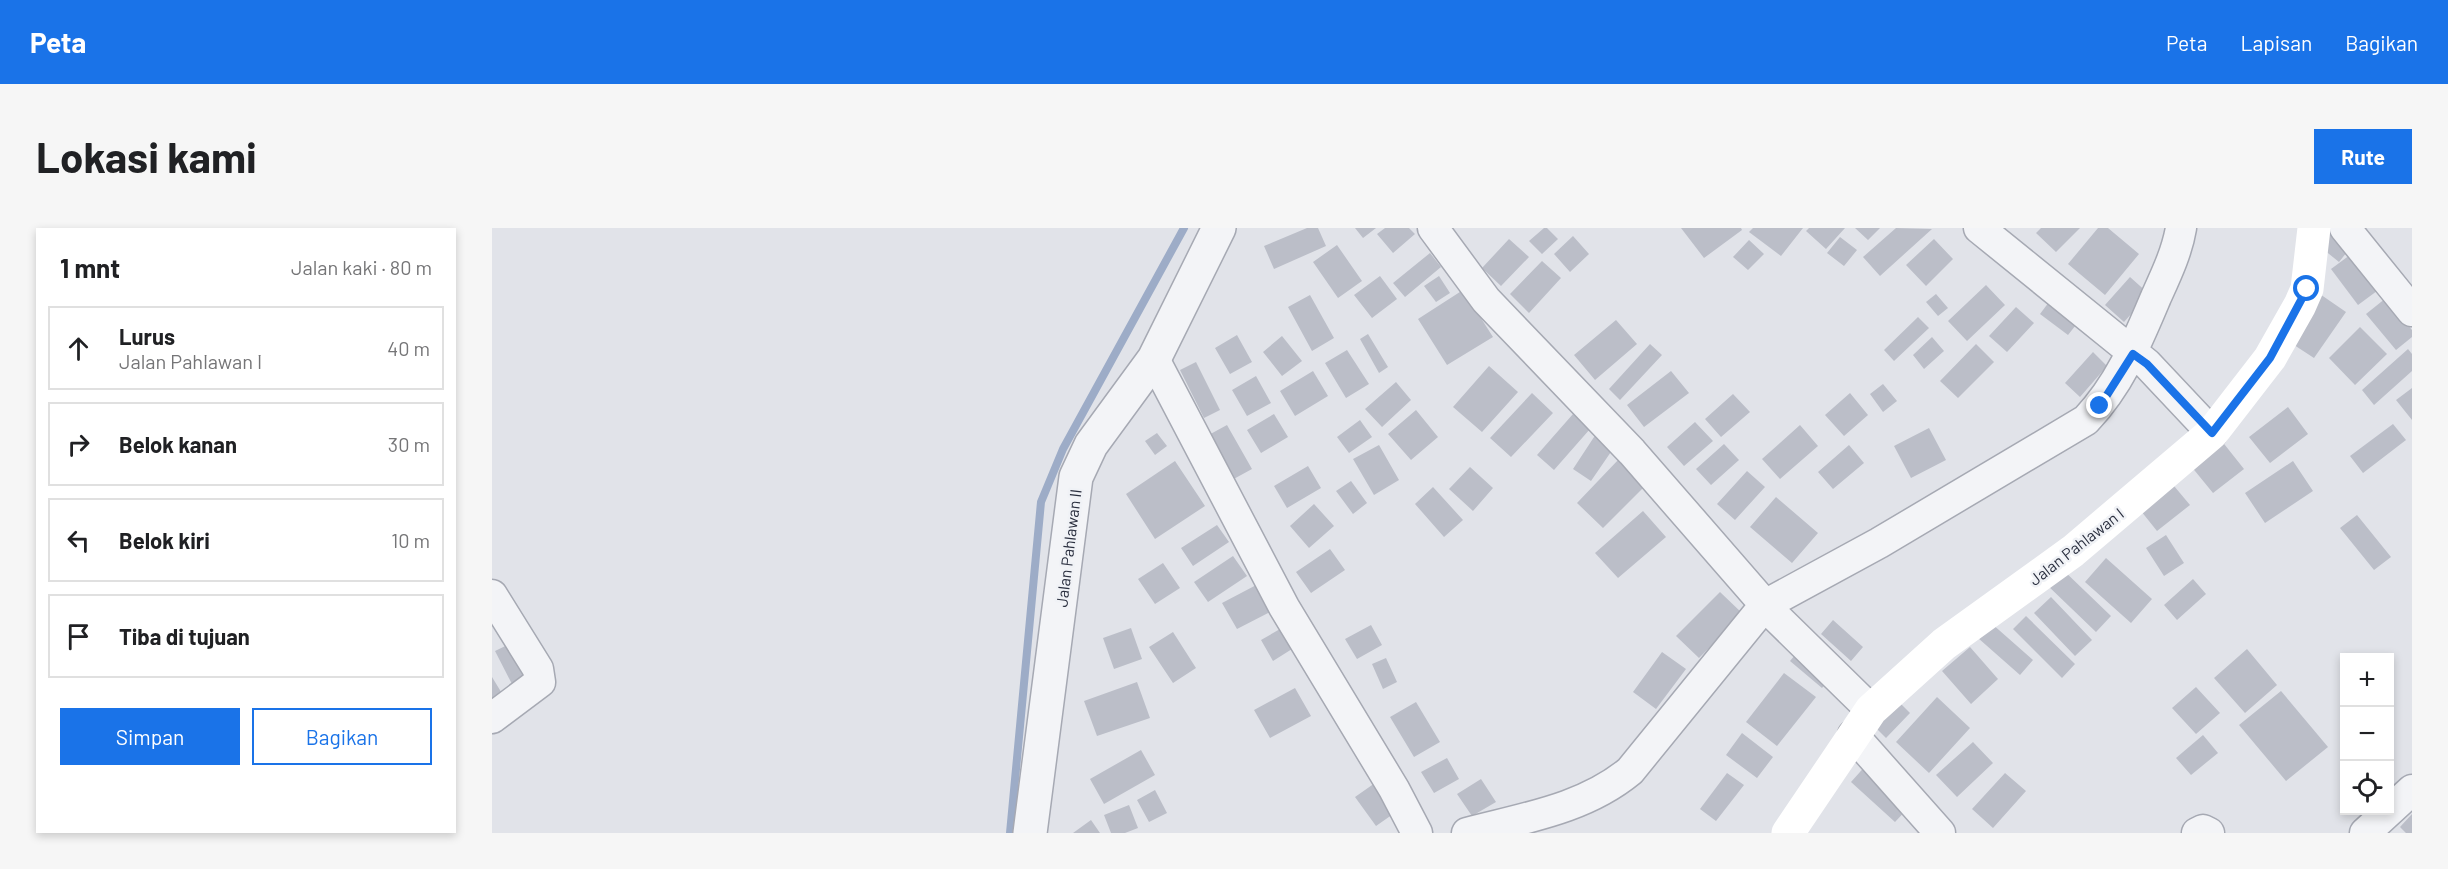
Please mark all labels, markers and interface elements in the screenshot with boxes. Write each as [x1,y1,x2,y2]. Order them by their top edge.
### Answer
text: Peta [30,25,86,59]
text: Peta [2166,30,2207,55]
text: Lapisan [2240,30,2312,55]
text: Bagikan [2345,30,2418,55]
button: Rute [2314,129,2412,184]
text: Lokasi kami [36,131,257,181]
text: 1 mnt [60,252,120,283]
text: Jalan kaki · 80 m [291,255,432,279]
route start [2293,275,2319,301]
text: Lurus [119,323,175,349]
icon: ahead [62,332,95,365]
text: 40 m [387,336,430,360]
text: Jalan Pahlawan I [119,349,262,373]
route end [2086,392,2112,418]
icon: right [62,428,95,461]
text: Belok kanan [119,431,237,457]
text: 30 m [388,432,430,456]
street label: Jalan Pahlawan II [1051,488,1085,608]
street label: Jalan Pahlawan I [2025,503,2127,589]
icon: left [62,524,95,557]
text: Belok kiri [119,527,210,553]
text: 10 m [391,528,430,552]
icon: arrive [62,620,95,653]
text: Tiba di tujuan [119,623,250,649]
map controls [2340,653,2394,815]
button: + [2340,653,2394,707]
button: − [2340,707,2394,761]
button: Simpan [60,708,240,765]
button: Bagikan [252,708,432,765]
button: locate [2340,761,2394,815]

